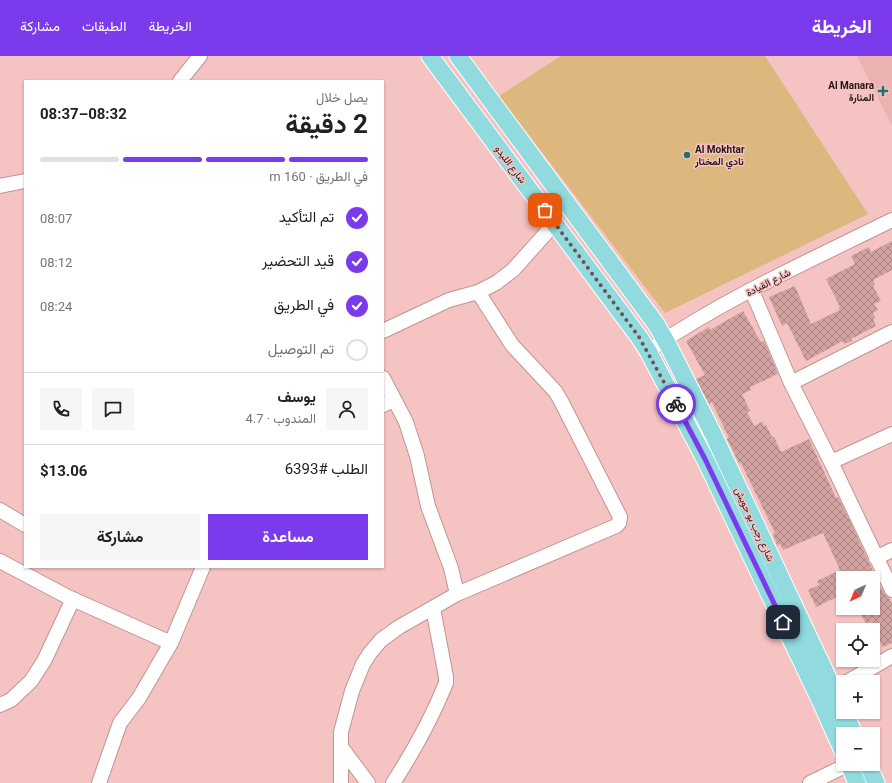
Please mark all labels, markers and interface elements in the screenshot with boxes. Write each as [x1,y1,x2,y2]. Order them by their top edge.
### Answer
text: الخريطة [812,15,872,38]
text: مشاركة [20,18,60,34]
text: الطبقات [82,18,126,34]
text: الخريطة [148,18,192,34]
place label: Al Manara المنارة [828,80,875,104]
marker: Al Manara المنارة [877,85,889,97]
text: يصل خلال [316,90,368,105]
text: 08:32–08:37 [40,105,127,123]
text: 2 دقيقة [285,109,368,139]
street label: شارع الليدو [492,143,528,186]
place label: Al Mokhtar نادي المختار [694,144,745,170]
marker: Al Mokhtar نادي المختار [682,150,692,160]
text: في الطريق · 160 m [269,169,368,184]
pin [528,193,562,227]
icon: bag [534,199,556,221]
icon: check [346,207,368,229]
text: تم التأكيد [279,208,334,226]
text: 08:07 [40,211,72,226]
icon: check [346,251,368,273]
text: قيد التحضير [262,252,334,270]
text: 08:12 [40,255,72,270]
street label: شارع القيادة [744,266,793,299]
icon: check [346,295,368,317]
text: في الطريق [274,296,334,314]
text: 08:24 [40,299,72,314]
text: تم التوصيل [268,340,334,358]
courier [656,384,696,424]
button: phone [40,388,82,430]
button: chat [92,388,134,430]
text: يوسف [278,388,316,406]
button: person [326,388,368,430]
icon: bike [665,393,687,415]
text: المندوب · 4.7 [245,411,316,426]
text: الطلب #6393 [285,460,368,478]
text: $13.06 [40,462,87,480]
street label: شارع رجب بو حويش [732,486,777,563]
button: مشاركة [40,514,200,560]
button: مساعدة [208,514,368,560]
north arrow [836,571,880,615]
map controls [836,571,880,771]
pin [766,605,800,639]
icon: home [772,611,794,633]
button: locate [836,623,880,667]
button: + [836,675,880,719]
button: − [836,727,880,771]

